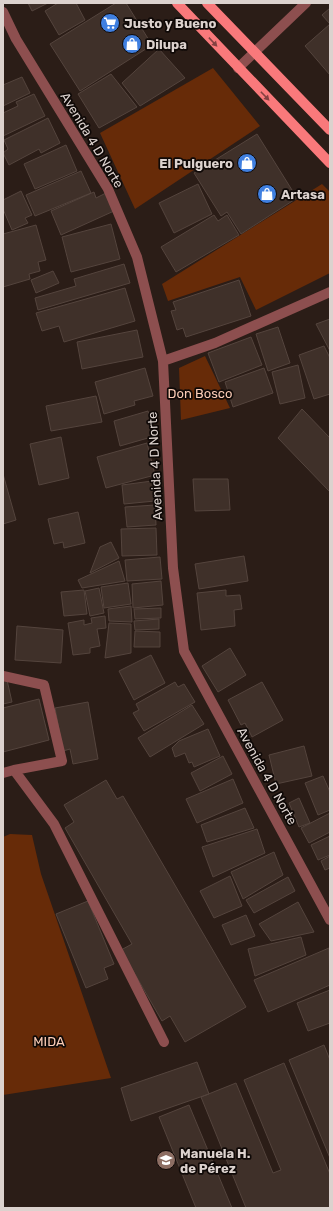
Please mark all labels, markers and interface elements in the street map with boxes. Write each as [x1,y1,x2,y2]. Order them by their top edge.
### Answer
supermarket icon: Justo y Bueno [99,12,121,34]
place label: Justo y Bueno [124,16,216,31]
shop icon: Dilupa [121,33,143,55]
place label: Dilupa [146,37,187,52]
one-way arrow [208,37,218,47]
street label: Avenida 4 D Norte [58,89,126,191]
one-way arrow [260,91,270,101]
shop icon: El Pulguero [236,152,258,174]
place label: El Pulguero [159,156,233,171]
shop icon: Artasa [256,183,278,205]
place label: Artasa [281,187,325,202]
park label: Don Bosco [168,386,232,401]
street label: Avenida 4 D Norte [145,411,165,521]
street label: Avenida 4 D Norte [234,725,300,827]
park label: MIDA [33,1034,65,1049]
place label: Manuela H. de Pérez [180,1146,250,1176]
school or university icon: Manuela H. de Pérez [155,1149,177,1171]

